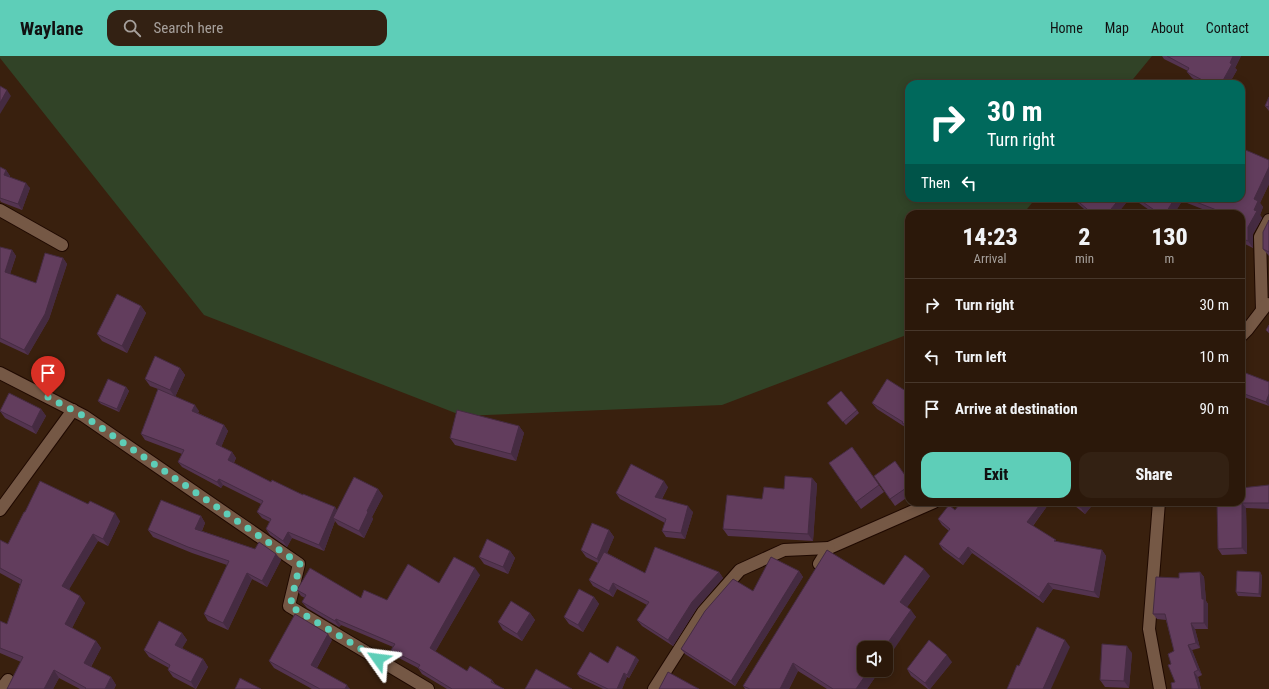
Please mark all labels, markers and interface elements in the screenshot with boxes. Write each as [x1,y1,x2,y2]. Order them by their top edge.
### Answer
search box [107,10,387,46]
text: Waylane [20,17,83,40]
icon: search [121,17,143,39]
text: Search here [153,19,223,37]
text: Home [1050,20,1083,36]
text: Map [1105,20,1129,36]
text: About [1151,20,1184,36]
text: Contact [1206,20,1249,36]
text: 30 m [987,95,1043,128]
icon: right [921,96,973,148]
text: Turn right [987,129,1055,150]
icon: left [958,172,980,194]
text: Then [921,174,950,192]
text: 14:23 [962,223,1018,251]
text: 2 [1078,223,1091,251]
text: 130 [1151,223,1188,251]
text: Arrival [973,251,1007,266]
text: min [1075,251,1094,266]
text: m [1165,251,1174,266]
icon: right [921,294,943,316]
text: Turn right [955,296,1014,314]
text: 30 m [1199,296,1229,314]
icon: left [921,346,943,368]
text: Turn left [955,348,1006,366]
text: 10 m [1199,348,1229,366]
pin [31,356,65,397]
icon: arrive [37,362,59,384]
icon: arrive [921,398,943,420]
text: Arrive at destination [955,400,1078,418]
text: 90 m [1199,400,1229,418]
button: Exit [921,452,1071,498]
button: Share [1079,452,1229,498]
position arrow [357,638,399,680]
map controls [857,641,893,677]
button: sound [857,641,893,677]

